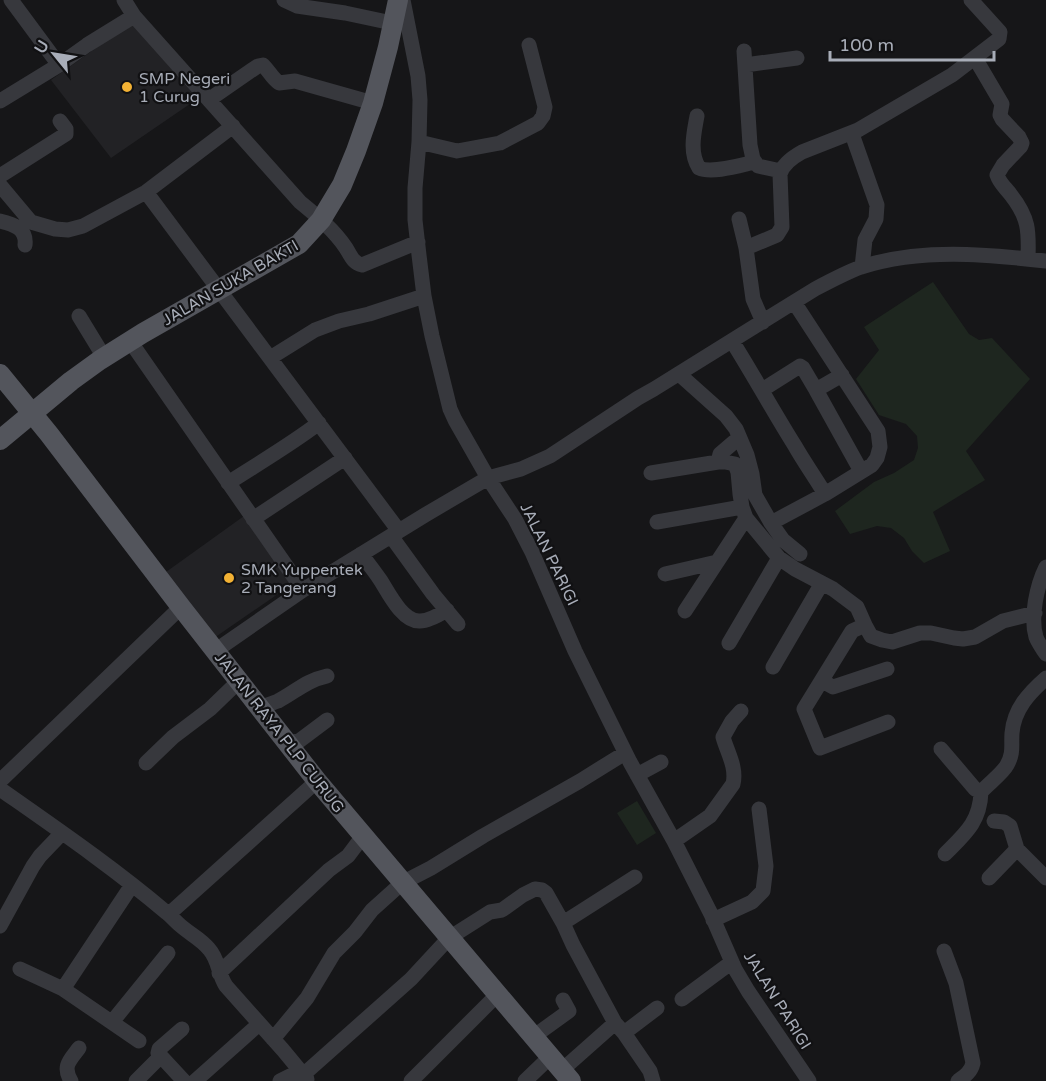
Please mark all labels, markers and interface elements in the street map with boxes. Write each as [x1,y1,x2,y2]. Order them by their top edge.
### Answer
north arrow [24,24,84,84]
scale bar [830,24,994,62]
text: 100 m [839,34,894,56]
text: U [30,37,54,57]
place label: SMP Negeri 1 Curug [139,69,230,107]
marker: SMP Negeri 1 Curug [120,80,134,94]
street label: JALAN SUKA BAKTI [159,236,302,330]
street label: JALAN PARIGI [516,500,583,609]
place label: SMK Yuppentek 2 Tangerang [241,560,363,598]
marker: SMK Yuppentek 2 Tangerang [222,571,236,585]
street label: JALAN RAYA PLP CURUG [210,648,348,817]
street label: JALAN PARIGI [739,948,815,1053]

